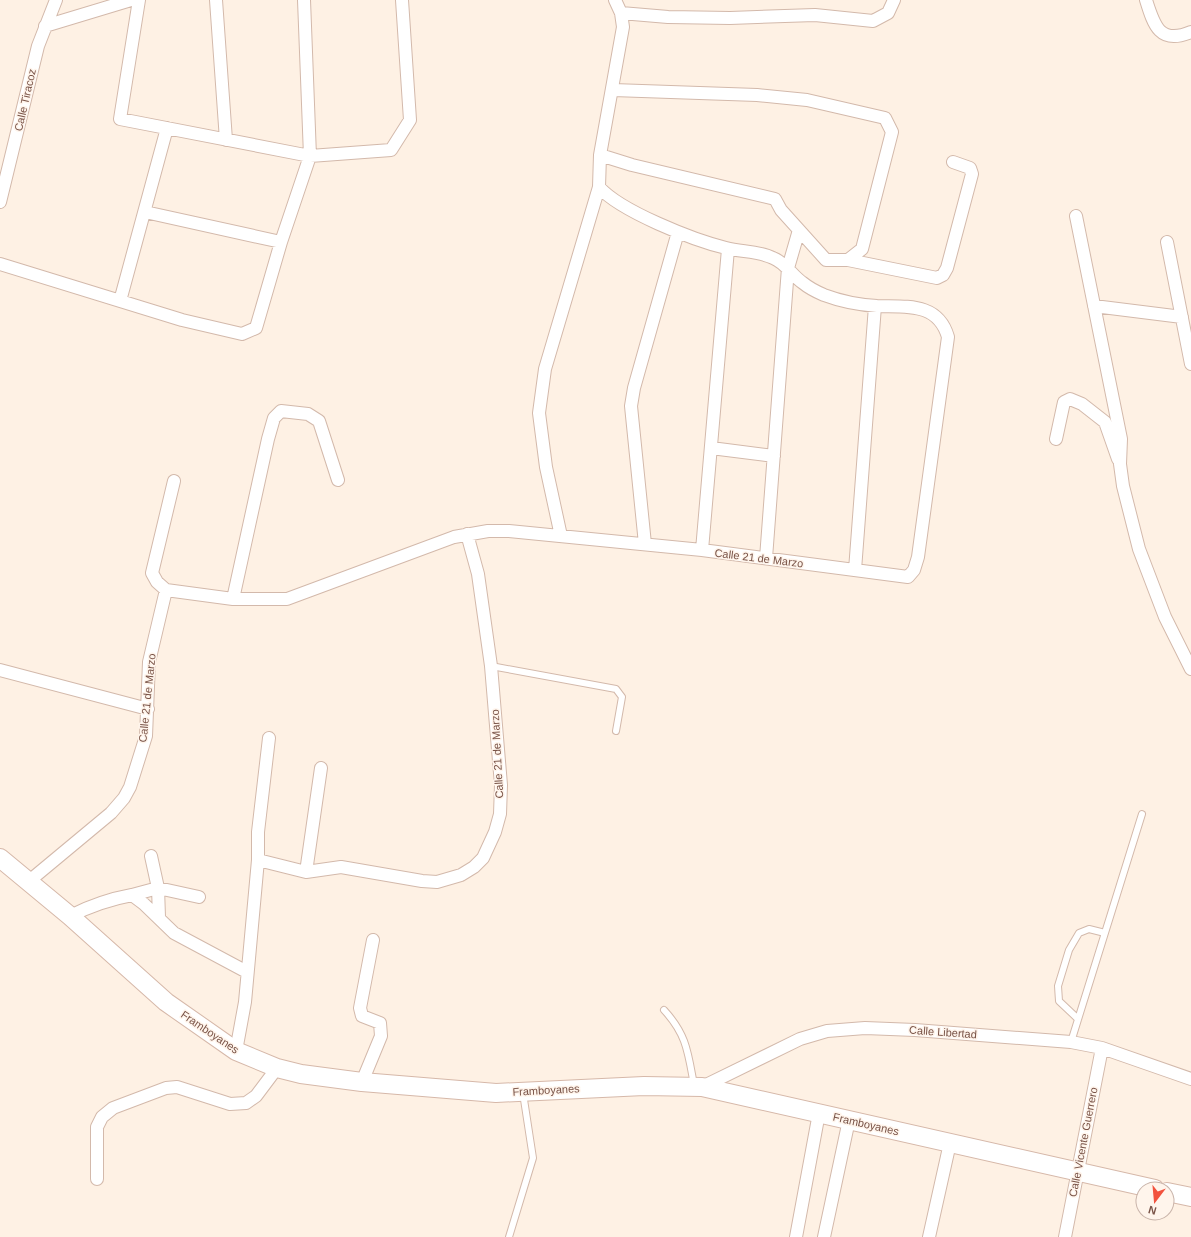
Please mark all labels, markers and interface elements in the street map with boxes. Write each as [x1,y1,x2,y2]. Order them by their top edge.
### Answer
street label: Calle Tiracoz [12,68,38,132]
street label: Calle 21 de Marzo [714,547,804,569]
street label: Calle 21 de Marzo [136,653,158,743]
street label: Calle 21 de Marzo [489,709,505,799]
street label: Framboyanes [179,1008,242,1056]
street label: Calle Libertad [909,1024,977,1040]
street label: Framboyanes [512,1082,580,1098]
street label: Calle Vicente Guerrero [1066,1086,1100,1198]
street label: Framboyanes [832,1111,901,1138]
north arrow [1135,1181,1175,1221]
text: N [1147,1204,1158,1217]

